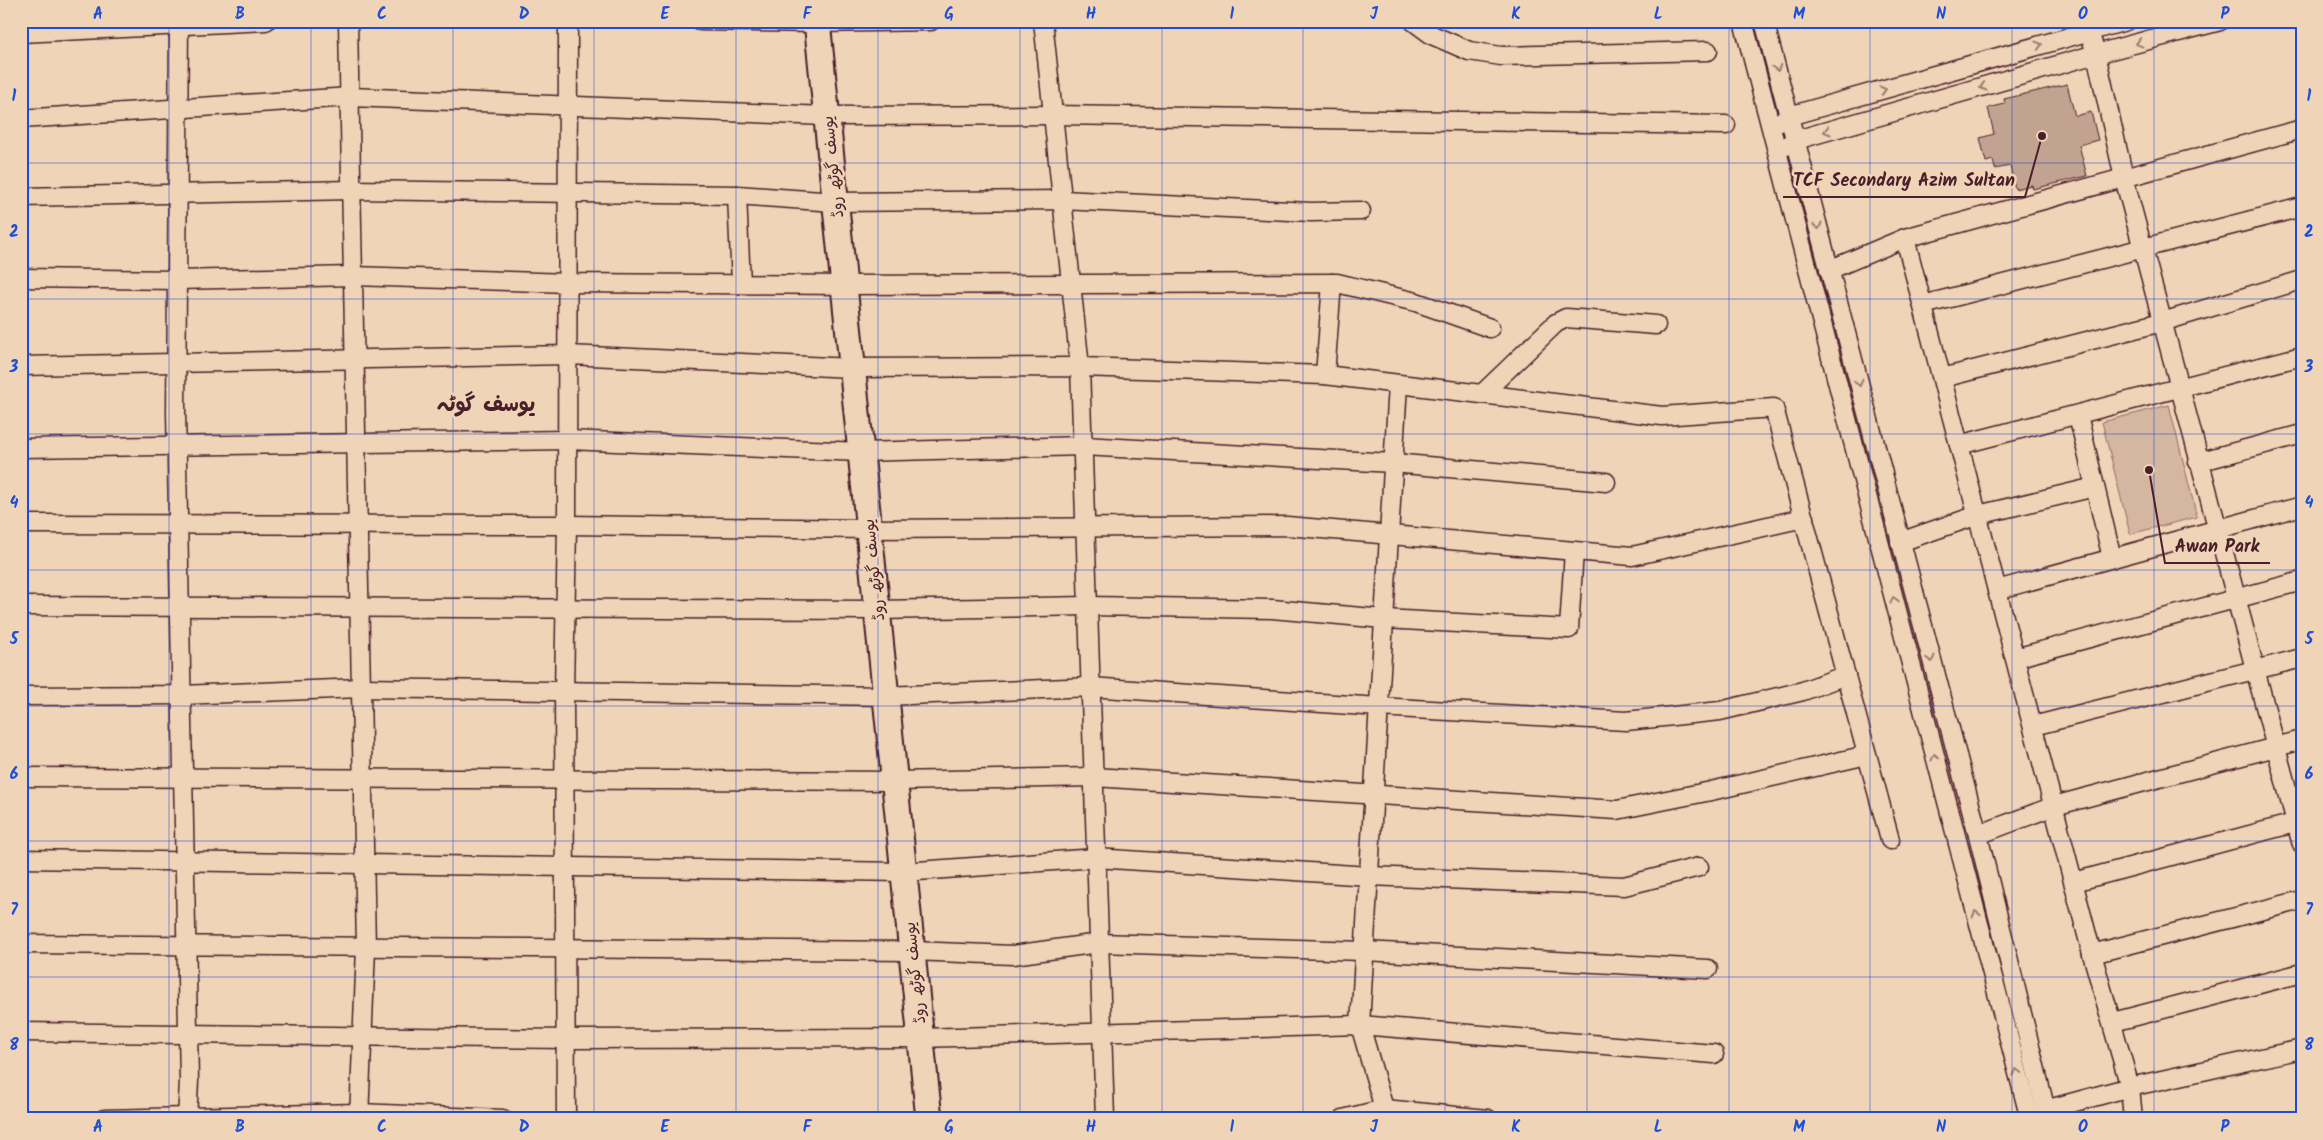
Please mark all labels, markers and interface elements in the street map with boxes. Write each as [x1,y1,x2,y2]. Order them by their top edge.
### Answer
text: A [93,2,103,27]
text: B [235,2,245,27]
text: C [377,2,387,27]
text: D [519,2,530,27]
text: E [661,2,671,27]
text: F [803,2,813,27]
text: G [944,2,954,27]
text: H [1086,2,1096,27]
text: I [1230,2,1235,27]
text: J [1370,2,1379,27]
text: K [1511,2,1521,27]
text: L [1654,2,1662,27]
text: M [1793,2,1806,27]
text: N [1936,2,1946,27]
text: O [2078,2,2088,27]
text: P [2221,2,2231,27]
one-way arrow [2136,37,2144,47]
one-way arrow [2035,40,2043,50]
one-way arrow [1771,64,1782,73]
one-way arrow [1979,81,1987,91]
text: 1 [12,84,17,109]
text: 1 [2307,84,2312,109]
one-way arrow [1879,85,1887,95]
street label: یوسف گوٹھ روڈ [816,115,851,219]
one-way arrow [1823,126,1831,136]
callout: TCF Secondary Azim Sultan [1783,164,2025,197]
text: TCF Secondary Azim Sultan [1793,167,2015,196]
text: 2 [9,220,19,245]
text: 2 [2304,220,2314,245]
one-way arrow [1812,221,1822,229]
text: 3 [9,355,19,380]
text: 3 [2304,355,2314,380]
one-way arrow [1853,378,1863,386]
district label: یوسف گوٹہ [437,389,535,422]
text: 4 [10,491,19,516]
text: 4 [2305,491,2314,516]
street label: یوسف گوٹھ روڈ [857,518,892,622]
callout: Awan Park [2165,530,2270,563]
text: Awan Park [2175,533,2260,562]
one-way arrow [1890,596,1900,604]
text: 5 [9,627,20,652]
text: 5 [2304,627,2315,652]
one-way arrow [1925,654,1936,663]
one-way arrow [1930,753,1941,762]
text: 6 [10,762,19,787]
text: 6 [2305,762,2314,787]
text: 7 [10,898,18,923]
text: 7 [2305,898,2313,923]
one-way arrow [1971,910,1982,919]
street label: یوسف گوٹھ روڈ [898,921,933,1025]
text: 8 [9,1033,19,1058]
text: 8 [2304,1033,2314,1058]
one-way arrow [2012,1067,2023,1076]
text: A [93,1115,103,1140]
text: B [235,1115,245,1140]
text: C [377,1115,387,1140]
text: D [519,1115,530,1140]
text: E [661,1115,671,1140]
text: F [803,1115,813,1140]
text: G [944,1115,954,1140]
text: H [1086,1115,1096,1140]
text: I [1230,1115,1235,1140]
text: J [1370,1115,1379,1140]
text: K [1511,1115,1521,1140]
text: L [1654,1115,1662,1140]
text: M [1793,1115,1806,1140]
text: N [1936,1115,1946,1140]
text: O [2078,1115,2088,1140]
text: P [2221,1115,2231,1140]

